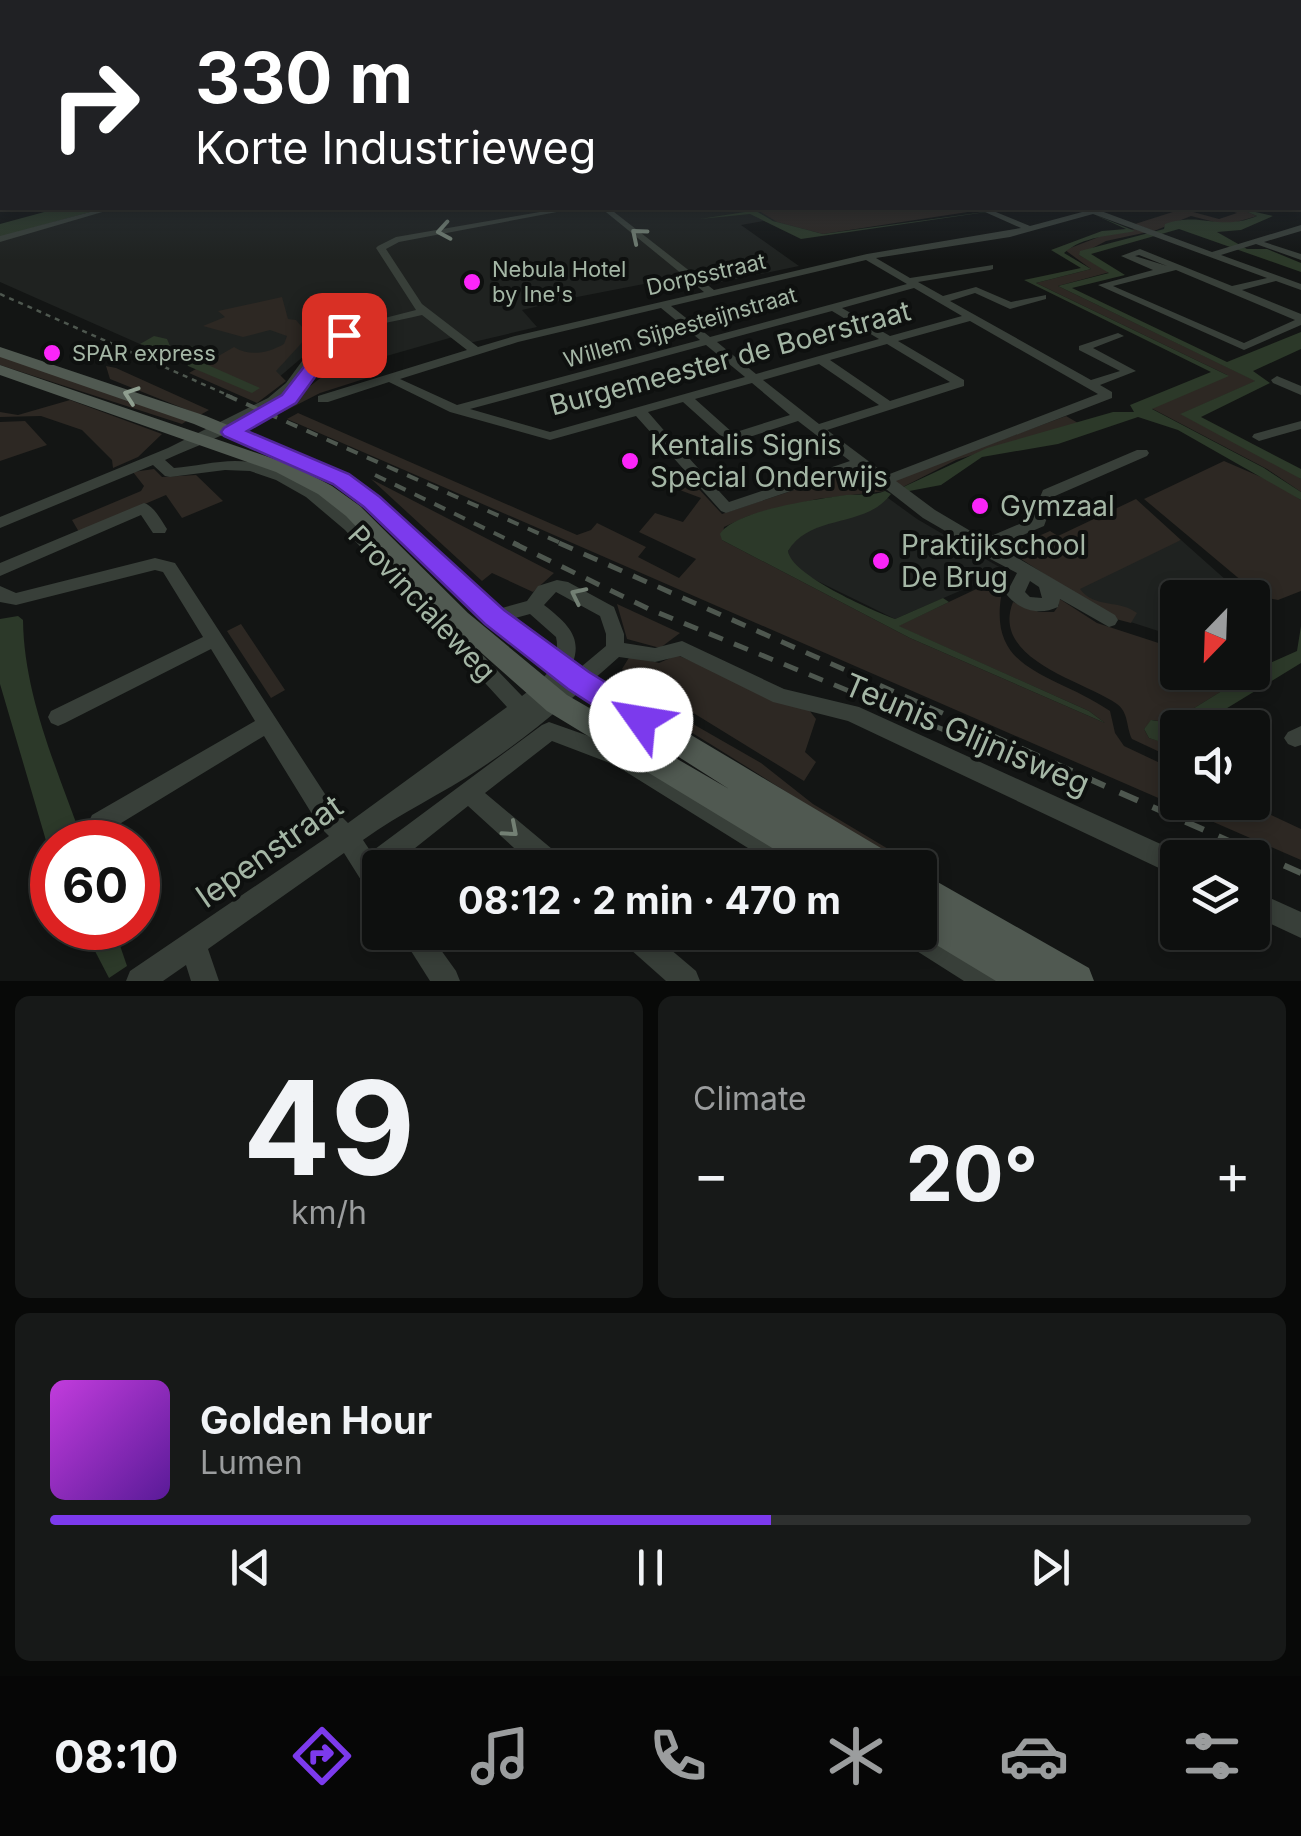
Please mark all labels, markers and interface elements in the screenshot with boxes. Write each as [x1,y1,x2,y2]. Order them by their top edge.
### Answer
text: 330 m [195,35,413,120]
icon: right [30,40,160,170]
text: Korte Industrieweg [195,120,596,175]
one-way arrow [436,220,452,241]
one-way arrow [631,229,649,247]
street label: Dorpsstraat [644,248,768,300]
place label: Nebula Hotel by Ine's [492,256,626,307]
marker: Nebula Hotel by Ine's [461,271,483,293]
street label: Willem Sijpesteijnstraat [561,281,799,373]
pin [302,293,387,378]
street label: Burgemeester de Boerstraat [546,293,914,423]
icon: arrive [317,308,372,363]
place label: SPAR express [72,340,216,366]
marker: SPAR express [41,342,63,364]
one-way arrow [123,387,140,407]
place label: Kentalis Signis Special Onderwijs [650,428,888,494]
marker: Kentalis Signis Special Onderwijs [619,450,641,472]
place label: Gymzaal [1000,489,1115,523]
marker: Gymzaal [969,495,991,517]
street label: Provincialeweg [341,518,503,688]
place label: Praktijkschool De Brug [901,528,1086,594]
marker: Praktijkschool De Brug [870,550,892,572]
north arrow [1160,580,1270,690]
map controls [1160,580,1270,950]
one-way arrow [571,587,589,607]
street label: Teunis Glijnisweg [838,665,1096,803]
position arrow [589,668,693,772]
button: sound [1160,710,1270,820]
street label: Iepenstraat [188,786,350,916]
one-way arrow [500,818,518,836]
speed limit sign: 60 [30,820,160,950]
button: layers [1160,840,1270,950]
text: 08:12 · 2 min · 470 m [458,877,841,923]
text: 49 [243,1049,415,1206]
text: Climate [693,1079,807,1118]
text: 20° [906,1128,1038,1219]
text: − [693,1141,729,1207]
text: + [1215,1141,1251,1207]
text: km/h [291,1193,367,1232]
text: Golden Hour [200,1397,432,1443]
text: Lumen [200,1443,303,1482]
icon: previous [223,1540,278,1595]
icon: pause [623,1540,678,1595]
icon: next [1023,1540,1078,1595]
icon: directions [287,1721,357,1791]
icon: music [465,1721,535,1791]
icon: phone [643,1721,713,1791]
icon: climate [821,1721,891,1791]
icon: car [999,1721,1069,1791]
icon: filters [1177,1721,1247,1791]
text: 08:10 [54,1729,178,1784]

